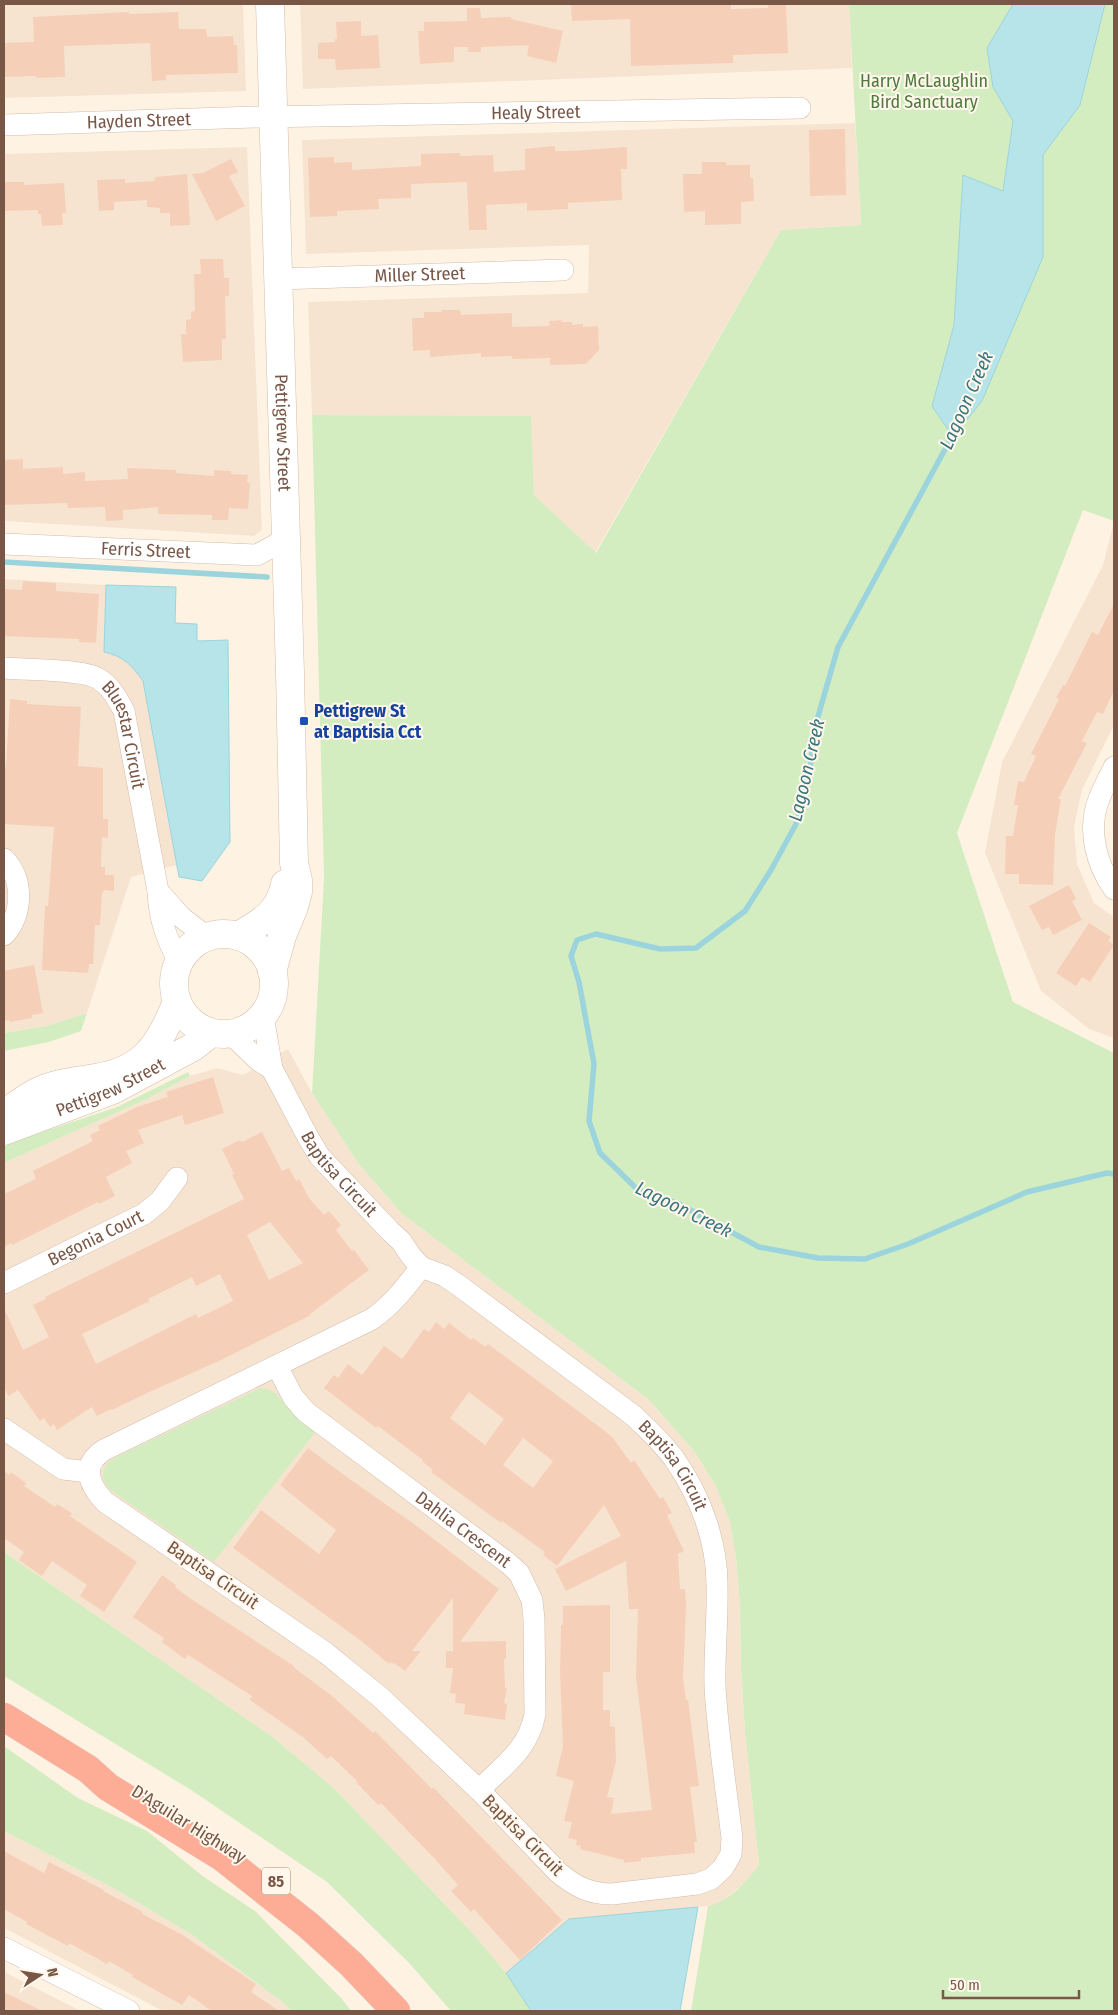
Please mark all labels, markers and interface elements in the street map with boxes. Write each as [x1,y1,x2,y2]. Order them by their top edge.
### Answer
park label: Harry McLaughlin Bird Sanctuary [860,70,988,113]
street label: Healy Street [491,101,581,124]
street label: Hayden Street [87,108,191,133]
street label: Miller Street [374,262,466,287]
water label: Lagoon Creek [935,348,998,453]
street label: Pettigrew Street [270,374,296,492]
street label: Ferris Street [101,537,191,563]
street label: Bluestar Circuit [97,676,150,791]
place label: Pettigrew St at Baptisia Cct [314,700,422,743]
marker: Pettigrew St at Baptisia Cct [298,715,310,727]
water label: Lagoon Creek [784,717,829,824]
street label: Pettigrew Street [53,1053,169,1122]
street label: Baptisa Circuit [296,1128,382,1221]
water label: Lagoon Creek [632,1176,736,1243]
street label: Begonia Court [44,1205,147,1271]
street label: Baptisa Circuit [634,1415,712,1514]
street label: Dahlia Crescent [411,1487,515,1572]
street label: Baptisa Circuit [163,1536,263,1614]
street label: D'Aguilar Highway [128,1780,250,1868]
street label: Baptisa Circuit [478,1790,568,1880]
road number: 85 [262,1868,290,1894]
north arrow [15,1950,65,2000]
text: N [43,1967,61,1978]
scale bar [943,1968,1079,2000]
text: 50 m [950,1976,980,1994]

